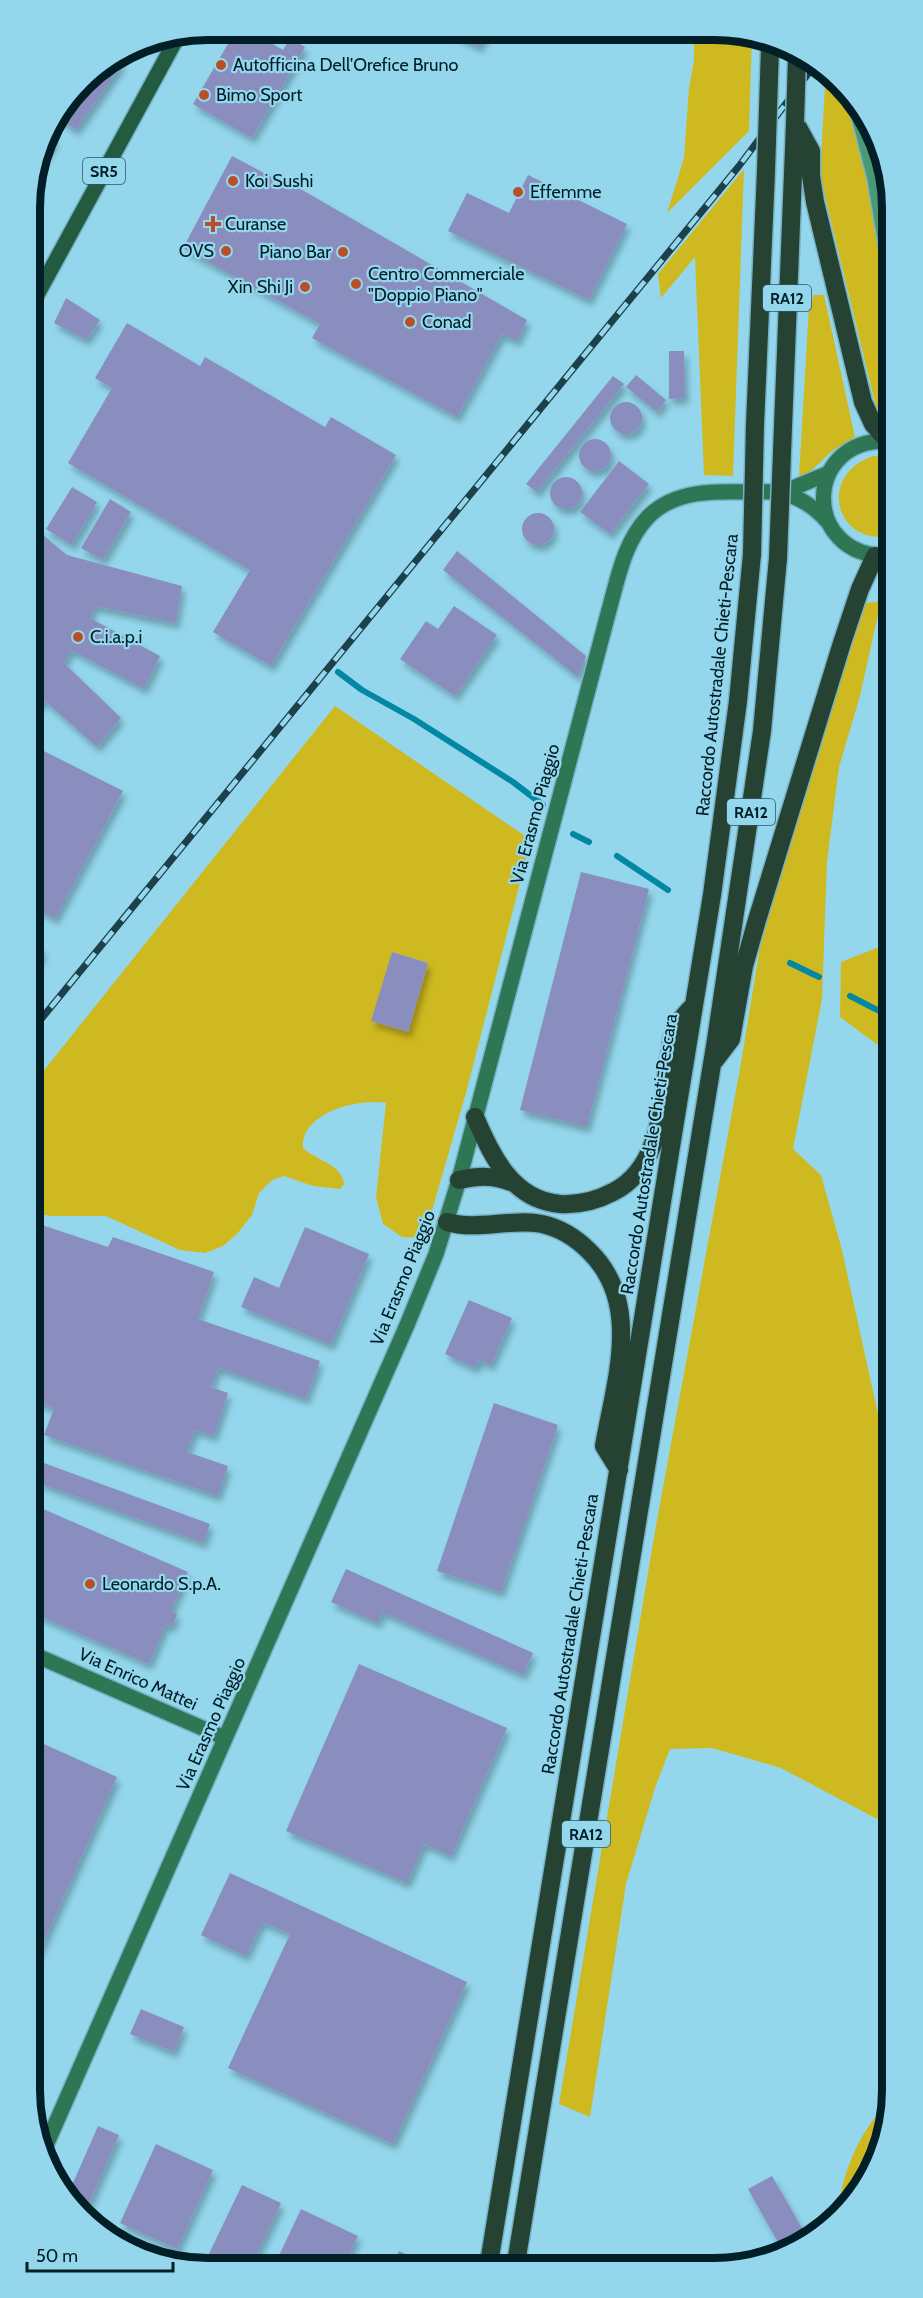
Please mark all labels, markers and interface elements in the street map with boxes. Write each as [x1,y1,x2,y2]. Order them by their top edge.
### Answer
place label: Autofficina Dell'Orefice Bruno [233,54,459,76]
marker: Autofficina Dell'Orefice Bruno [214,58,228,72]
place label: Bimo Sport [216,84,302,106]
marker: Bimo Sport [197,88,211,102]
road number: SR5 [83,158,125,184]
place label: Koi Sushi [245,170,313,192]
marker: Koi Sushi [226,174,240,188]
place label: Effemme [530,181,601,203]
marker: Effemme [511,185,525,199]
place label: Curanse [225,213,286,235]
marker: Curanse [206,217,220,231]
place label: OVS [179,240,214,262]
place label: Piano Bar [259,241,331,263]
marker: OVS [219,244,233,258]
marker: Piano Bar [336,245,350,259]
place label: Centro Commerciale "Doppio Piano" [368,263,524,306]
place label: Xin Shi Ji [228,276,293,298]
marker: Centro Commerciale "Doppio Piano" [349,277,363,291]
marker: Xin Shi Ji [298,280,312,294]
road number: RA12 [763,285,811,311]
place label: Conad [422,311,471,333]
marker: Conad [403,315,417,329]
street label: Raccordo Autostradale Chieti-Pescara [691,532,743,817]
place label: C.i.a.p.i [90,626,142,648]
marker: C.i.a.p.i [71,630,85,644]
street label: Via Erasmo Piaggio [506,741,564,886]
road number: RA12 [727,799,775,825]
street label: Raccordo Autostradale Chieti-Pescara [616,1012,682,1296]
street label: Via Erasmo Piaggio [366,1207,440,1349]
street label: Raccordo Autostradale Chieti-Pescara [537,1492,603,1776]
place label: Leonardo S.p.A. [102,1573,221,1595]
marker: Leonardo S.p.A. [83,1577,97,1591]
street label: Via Enrico Mattei [75,1643,201,1715]
street label: Via Erasmo Piaggio [172,1654,250,1794]
road number: RA12 [562,1821,610,1847]
scale bar [27,2235,172,2273]
text: 50 m [36,2245,78,2267]

